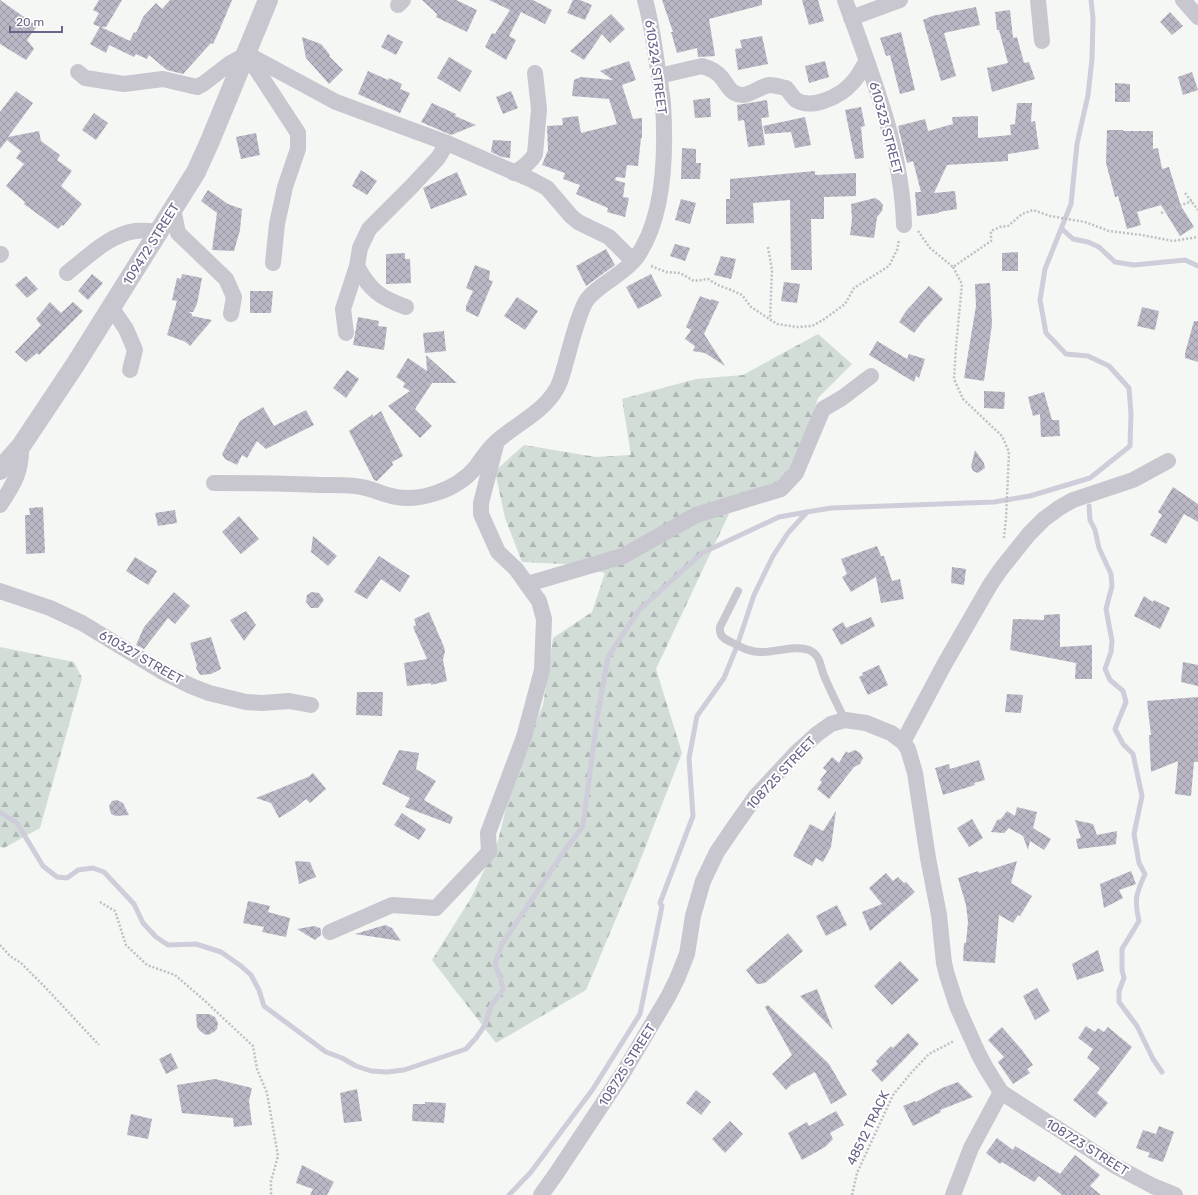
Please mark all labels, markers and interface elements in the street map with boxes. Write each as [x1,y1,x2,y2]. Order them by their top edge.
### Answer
scale bar [10,8,62,34]
text: 20 m [16,15,44,29]
street label: 610324 STREET [642,19,670,116]
street label: 610323 STREET [866,80,906,176]
street label: 109472 STREET [120,200,183,288]
street label: 610327 STREET [97,627,186,687]
street label: 108725 STREET [743,733,819,813]
street label: 108725 STREET [596,1021,659,1109]
street label: 48512 TRACK [844,1088,893,1168]
street label: 108723 STREET [1043,1116,1132,1179]

